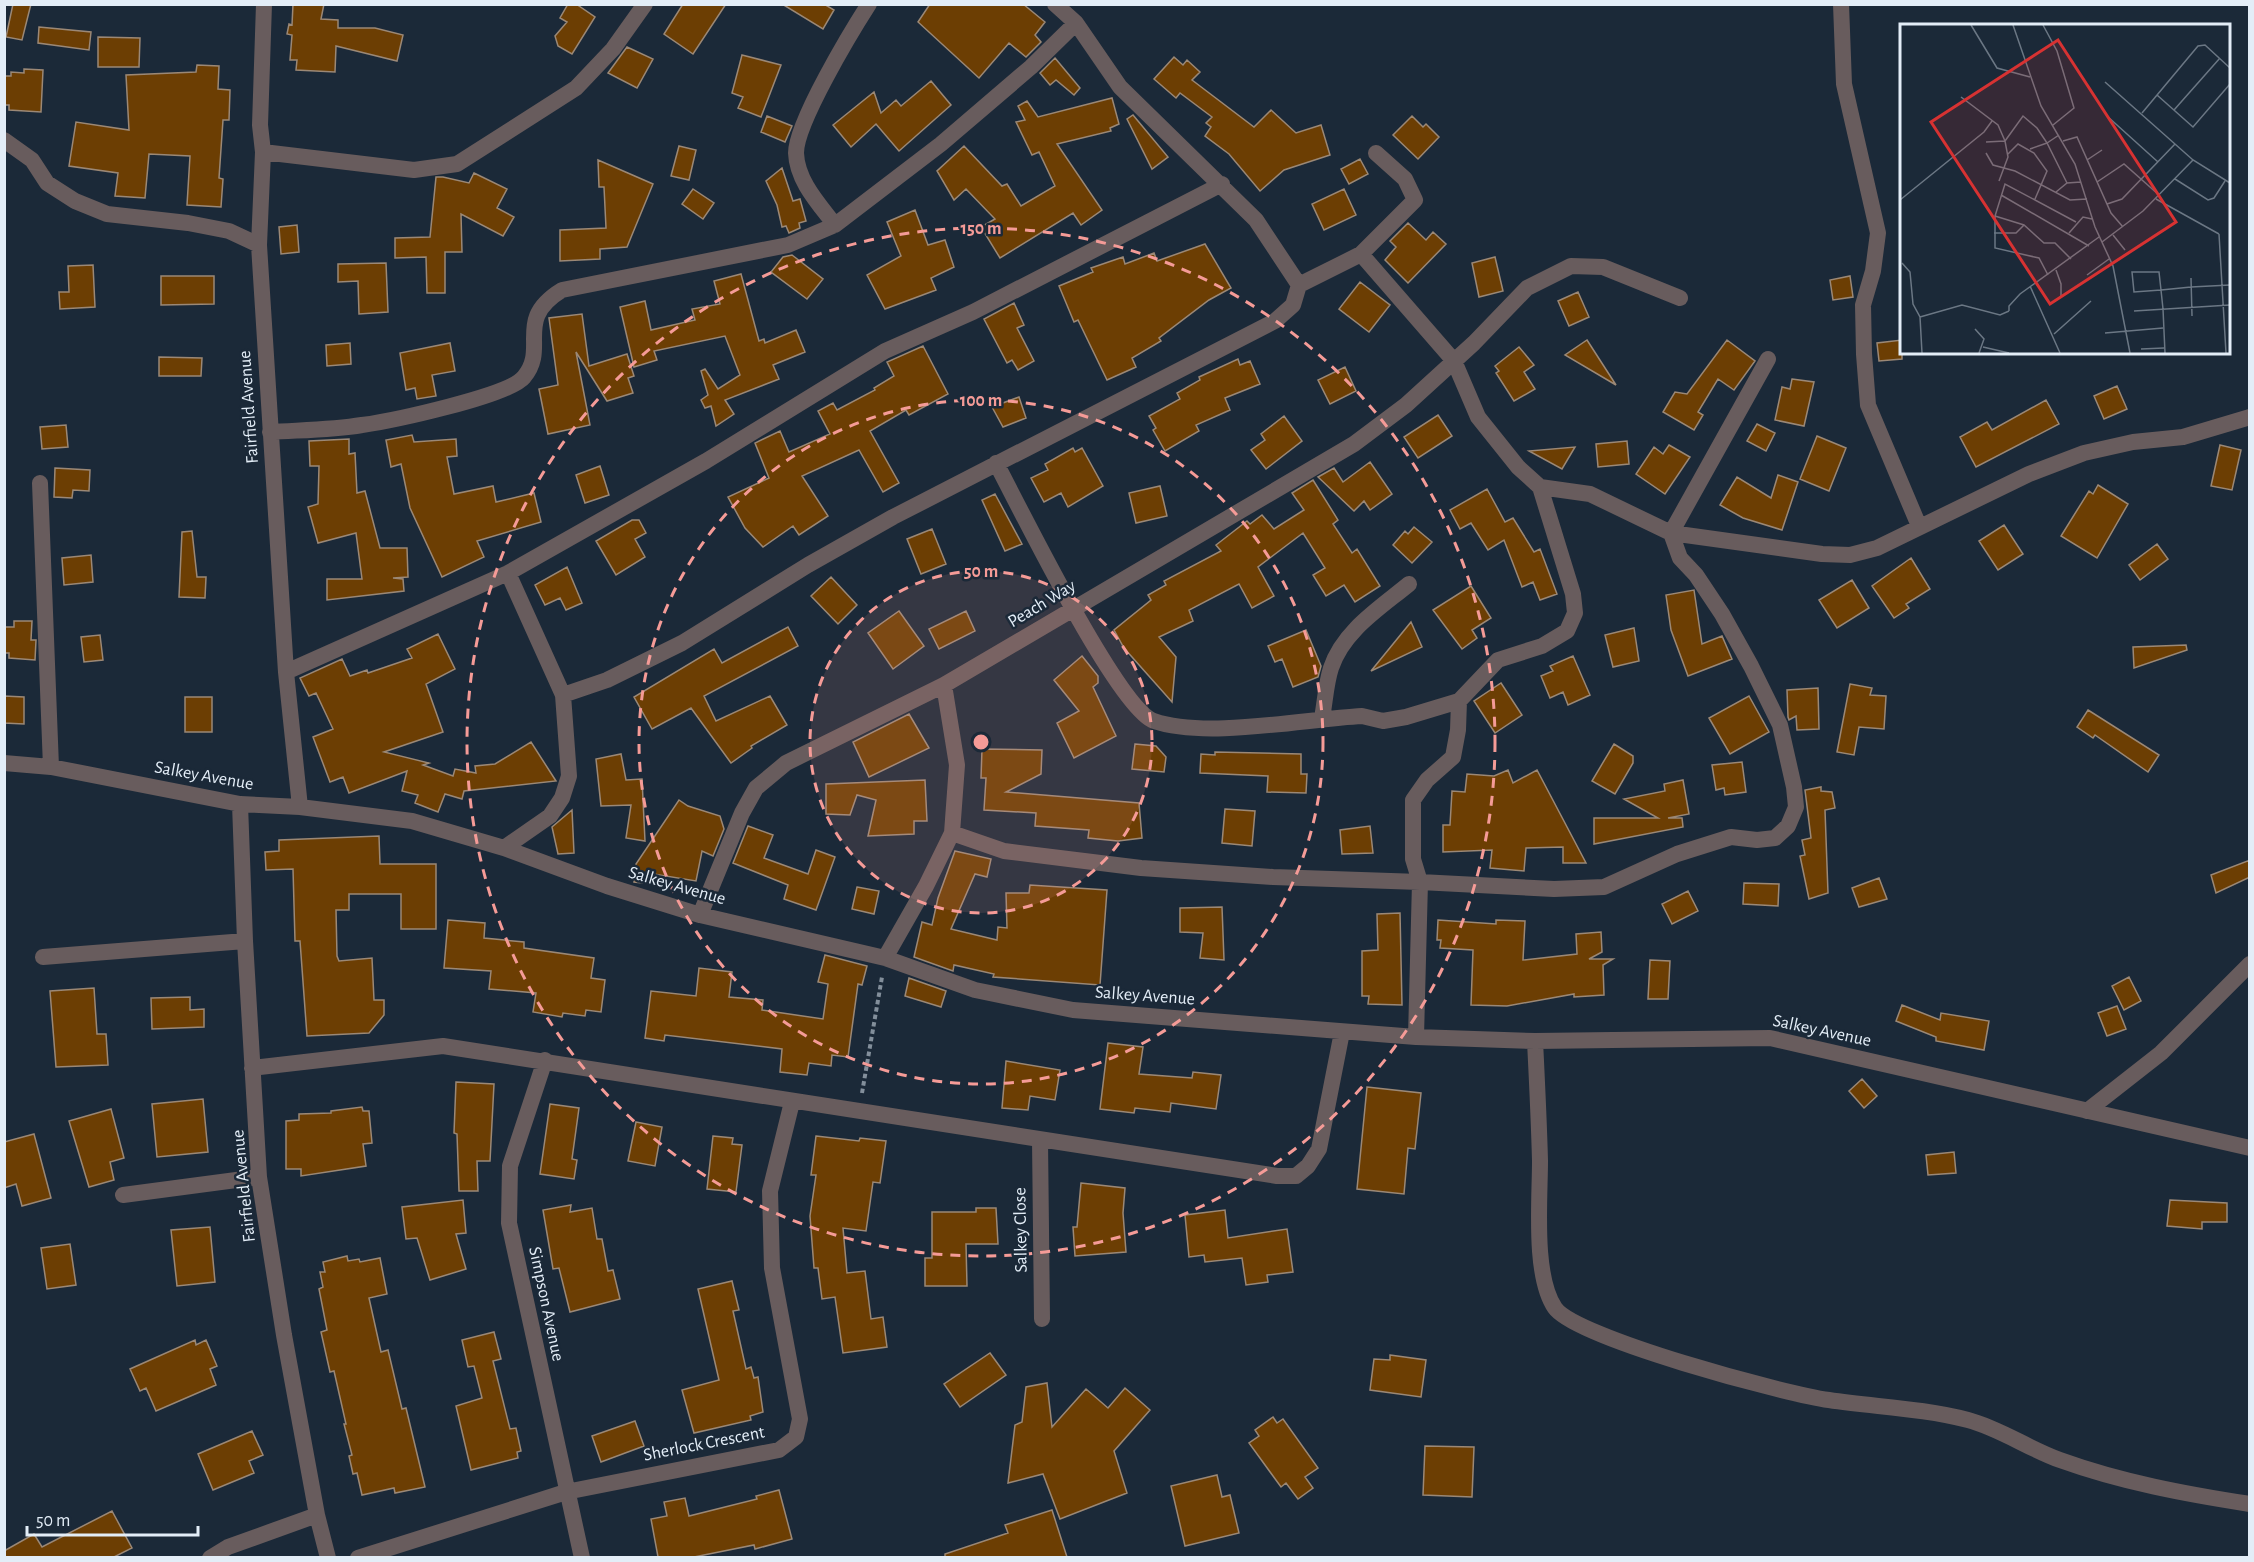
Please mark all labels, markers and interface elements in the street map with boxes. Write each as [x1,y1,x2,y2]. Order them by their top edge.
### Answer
inset map [1900,24,2230,354]
text: 150 m [961,220,1001,238]
street label: Fairfield Avenue [236,350,262,464]
text: 100 m [960,392,1002,410]
text: 50 m [964,563,998,581]
street label: Peach Way [1005,577,1079,631]
centre of rings [971,732,991,752]
street label: Salkey Avenue [153,758,255,794]
street label: Salkey Avenue [626,864,728,908]
street label: Salkey Avenue [1094,984,1196,1008]
street label: Salkey Avenue [1771,1012,1873,1050]
street label: Fairfield Avenue [229,1129,259,1243]
street label: Salkey Close [1011,1187,1031,1273]
street label: Simpson Avenue [525,1245,567,1363]
street label: Sherlock Crescent [642,1423,766,1465]
scale bar [27,1499,198,1537]
text: 50 m [36,1512,70,1530]

